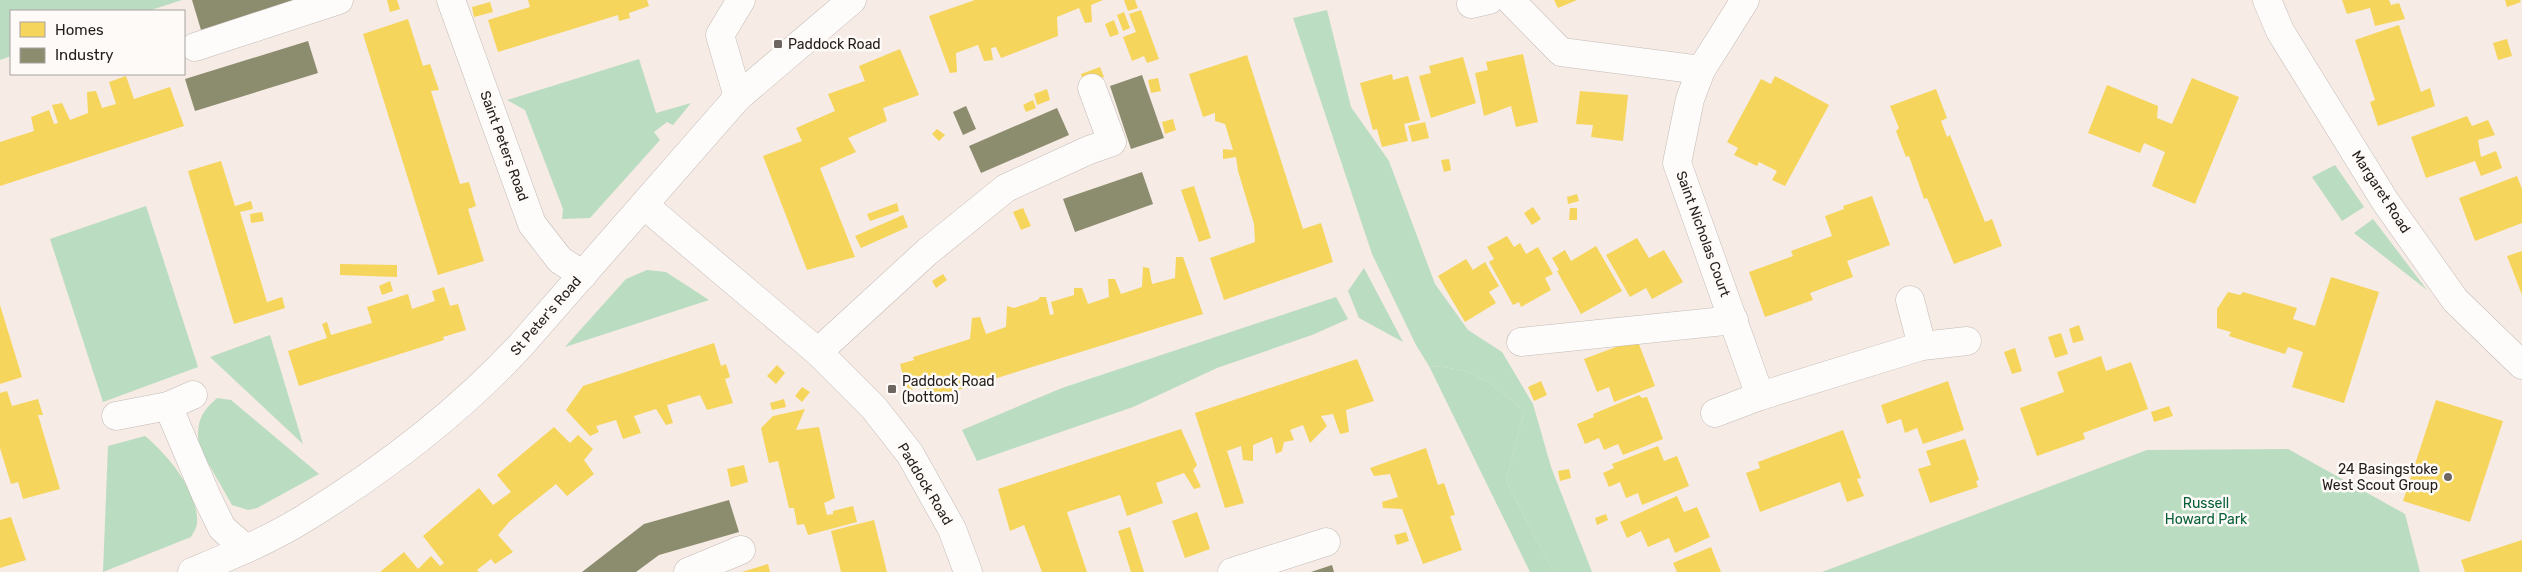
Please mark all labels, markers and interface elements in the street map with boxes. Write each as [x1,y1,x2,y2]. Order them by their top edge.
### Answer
legend [10,10,185,75]
text: Homes [55,21,104,39]
place label: Paddock Road [788,36,881,53]
marker: Paddock Road [772,38,784,50]
text: Industry [55,46,114,64]
street label: Saint Peters Road [476,89,532,203]
street label: Margaret Road [2348,147,2414,237]
street label: Saint Nicholas Court [1672,169,1734,300]
street label: St Peter's Road [507,273,585,359]
place label: Paddock Road (bottom) [902,373,995,406]
marker: Paddock Road (bottom) [886,383,898,395]
street label: Paddock Road [894,440,956,528]
place label: 24 Basingstoke West Scout Group [2322,461,2438,494]
marker: 24 Basingstoke West Scout Group [2442,471,2454,483]
park label: Russell Howard Park [2165,495,2248,528]

